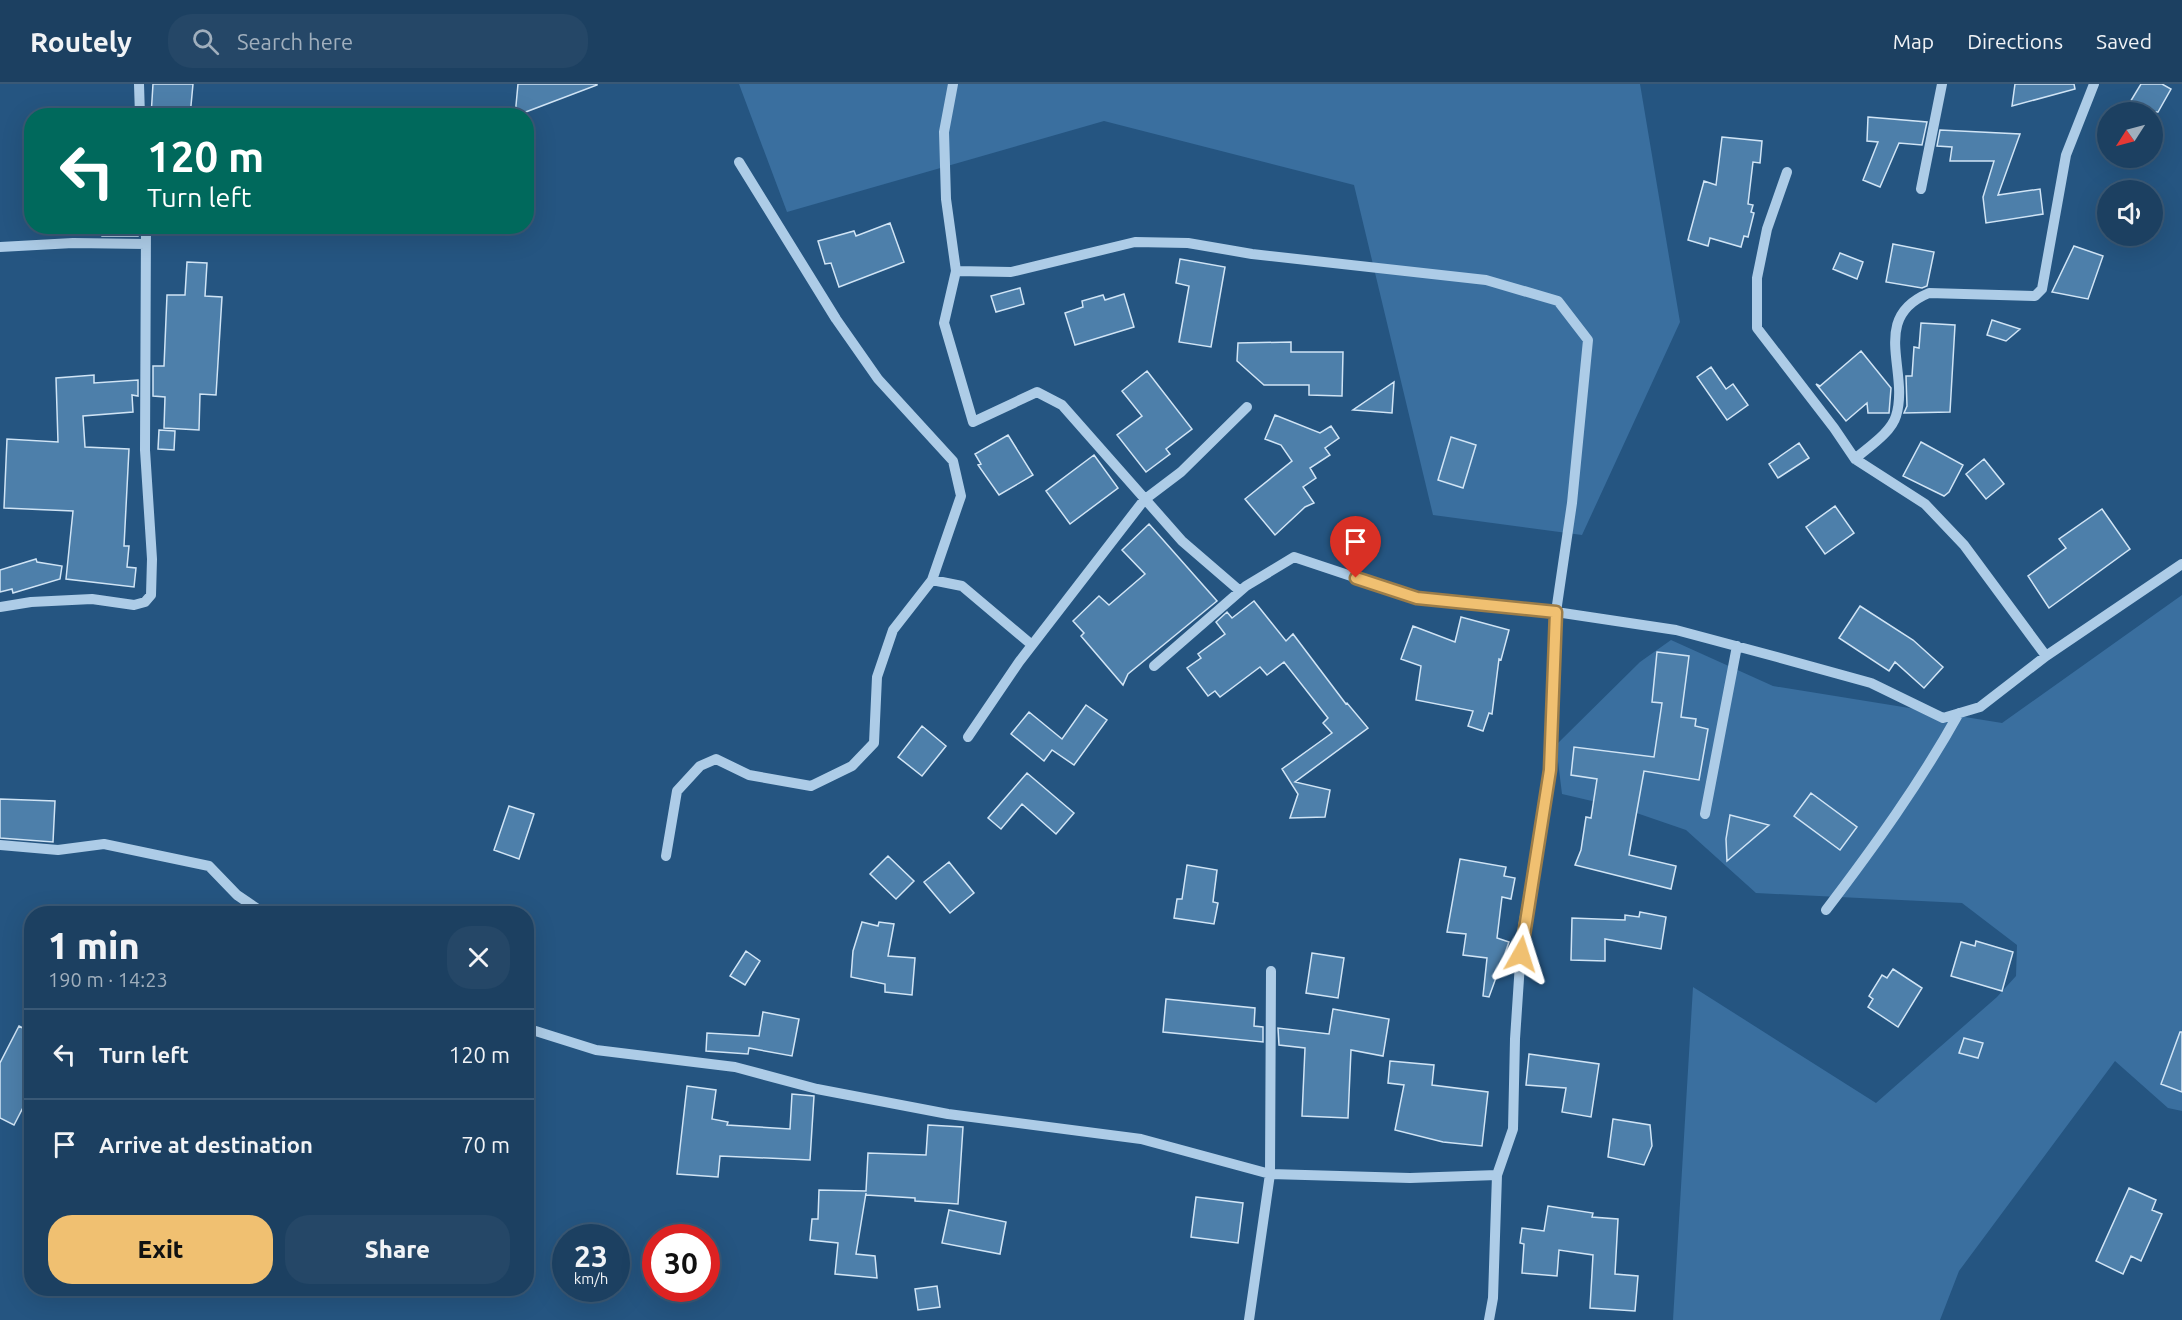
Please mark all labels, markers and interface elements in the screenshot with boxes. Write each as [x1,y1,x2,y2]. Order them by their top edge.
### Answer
search box [168,14,588,68]
icon: search [189,25,222,58]
text: Routely [30,26,132,57]
text: Search here [237,29,353,54]
text: Map [1893,29,1934,53]
text: Directions [1967,29,2063,53]
text: Saved [2096,29,2152,53]
north arrow [2097,102,2163,168]
map controls [2097,102,2163,246]
icon: left [48,132,126,210]
text: 120 m [147,133,264,180]
button: sound [2097,180,2163,246]
text: Turn left [147,182,251,212]
pin [1330,516,1381,578]
icon: arrive [1339,525,1372,558]
position arrow [1489,922,1553,986]
text: 1 min [48,925,140,966]
button: close [447,926,510,989]
text: 190 m · 14:23 [48,968,168,991]
icon: left [48,1038,81,1071]
text: Turn left [99,1042,189,1067]
text: 120 m [449,1042,510,1067]
icon: arrive [48,1128,81,1161]
text: Arrive at destination [99,1132,313,1157]
text: 70 m [461,1132,510,1157]
button: Exit [48,1215,273,1284]
button: Share [285,1215,510,1284]
speed limit sign: 30 [642,1224,720,1302]
text: 23 [574,1239,608,1273]
text: km/h [574,1270,608,1287]

